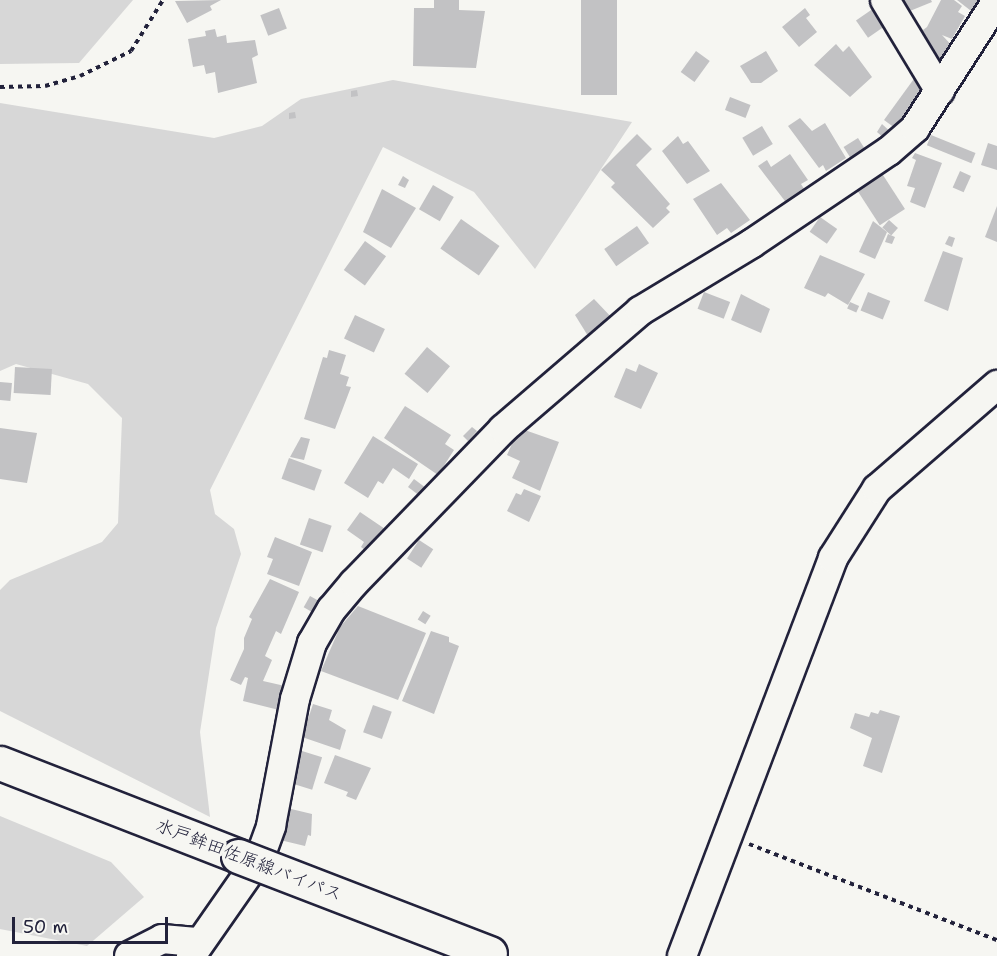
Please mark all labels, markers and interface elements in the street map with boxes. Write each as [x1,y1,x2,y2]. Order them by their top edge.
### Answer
street label: 水戸鉾田佐原線バイパス [153,814,345,906]
scale bar [15,905,171,943]
text: 50 m [23,915,68,939]

